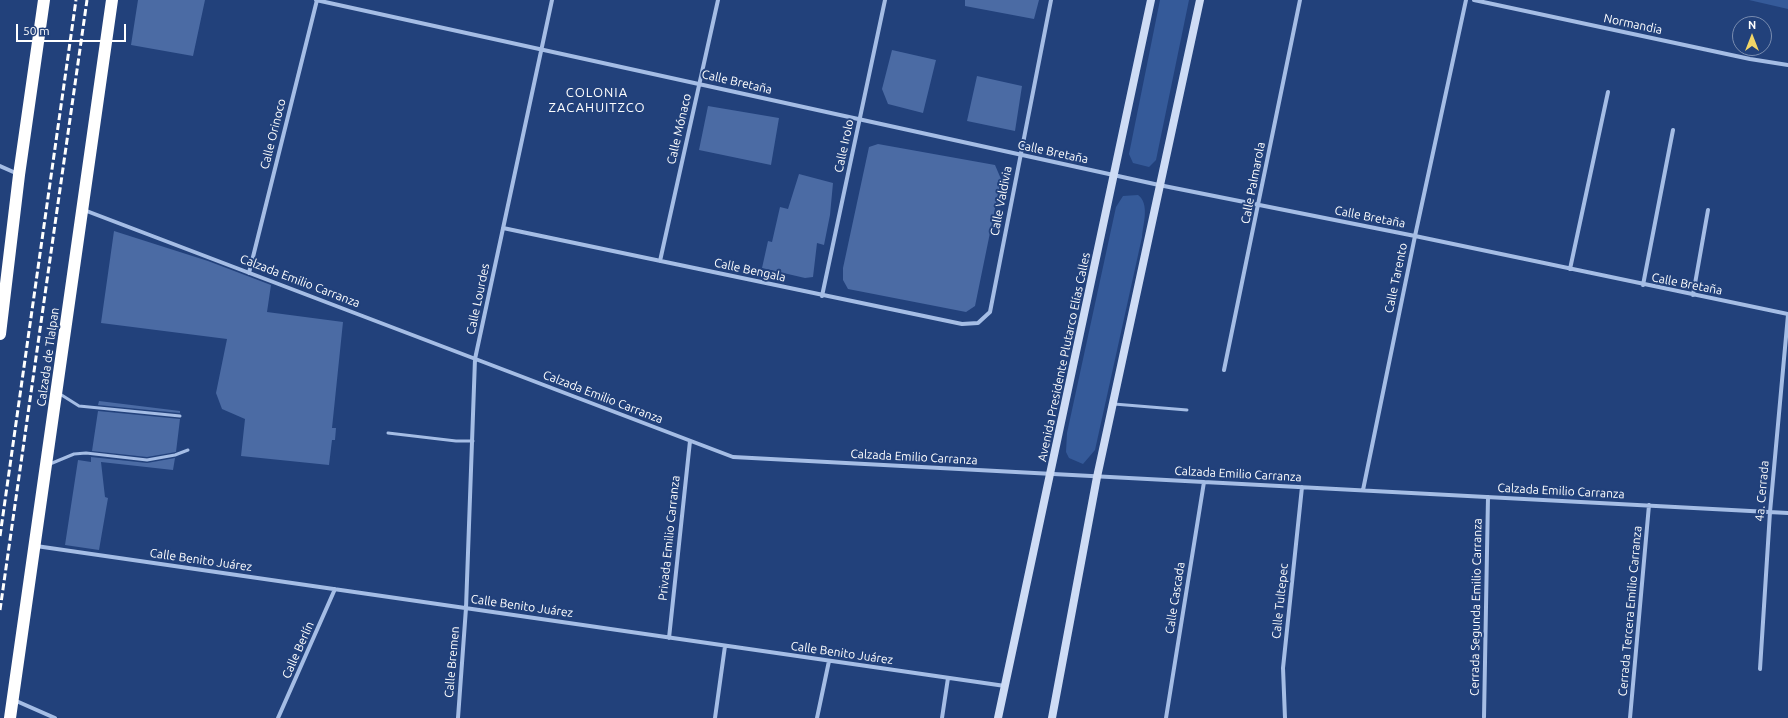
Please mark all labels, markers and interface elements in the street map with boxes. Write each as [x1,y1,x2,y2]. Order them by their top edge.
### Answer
street label: Normandia [1602,11,1664,37]
scale bar [18,16,128,42]
north arrow [1732,16,1772,56]
text: N [1748,19,1756,31]
text: 50 m [23,24,50,37]
street label: Calle Bretaña [700,67,774,97]
district label: COLONIA ZACAHUITZCO [548,85,646,116]
street label: Calle Mónaco [664,92,694,166]
street label: Calle Orinoco [257,97,289,171]
street label: Calle Irolo [831,118,857,174]
street label: Calle Bretaña [1016,137,1090,167]
street label: Calle Palmarola [1238,141,1268,225]
street label: Calle Valdivia [987,165,1015,237]
street label: Calle Bretaña [1333,203,1407,231]
street label: Calle Tarento [1382,242,1410,314]
street label: Calzada Emilio Carranza [238,251,362,311]
street label: Avenida Presidente Plutarco Elías Calles [1035,251,1093,463]
street label: Calle Bengala [713,255,787,285]
street label: Calle Lourdes [463,262,493,336]
street label: Calle Bretaña [1650,270,1724,298]
street label: Calzada de Tlalpan [34,307,62,407]
street label: Calzada Emilio Carranza [541,367,665,427]
street label: Calzada Emilio Carranza [850,446,978,468]
street label: 4a. Cerrada [1752,460,1772,522]
street label: Calzada Emilio Carranza [1174,463,1302,485]
street label: Privada Emilio Carranza [655,475,683,601]
street label: Calzada Emilio Carranza [1497,480,1625,502]
street label: Cerrada Segunda Emilio Carranza [1467,518,1485,696]
street label: Cerrada Tercera Emilio Carranza [1615,525,1645,697]
street label: Calle Benito Juárez [149,546,253,574]
street label: Calle Cascada [1162,561,1188,635]
street label: Calle Tultepec [1269,562,1291,640]
street label: Calle Benito Juárez [470,592,574,620]
street label: Calle Berlín [279,619,317,681]
street label: Calle Bremen [442,626,462,698]
street label: Calle Benito Juárez [790,639,894,667]

